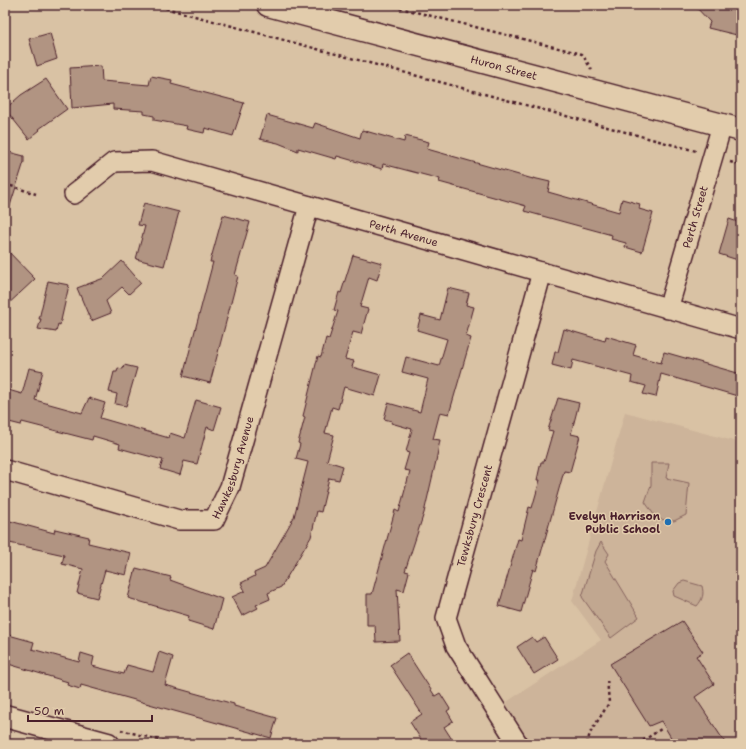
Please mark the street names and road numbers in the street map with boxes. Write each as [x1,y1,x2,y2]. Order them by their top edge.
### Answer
street label: Huron Street [469,51,539,83]
street label: Perth Street [679,184,711,250]
street label: Perth Avenue [368,216,440,250]
street label: Hawkesbury Avenue [208,414,257,521]
street label: Tewksbury Crescent [453,463,496,568]

